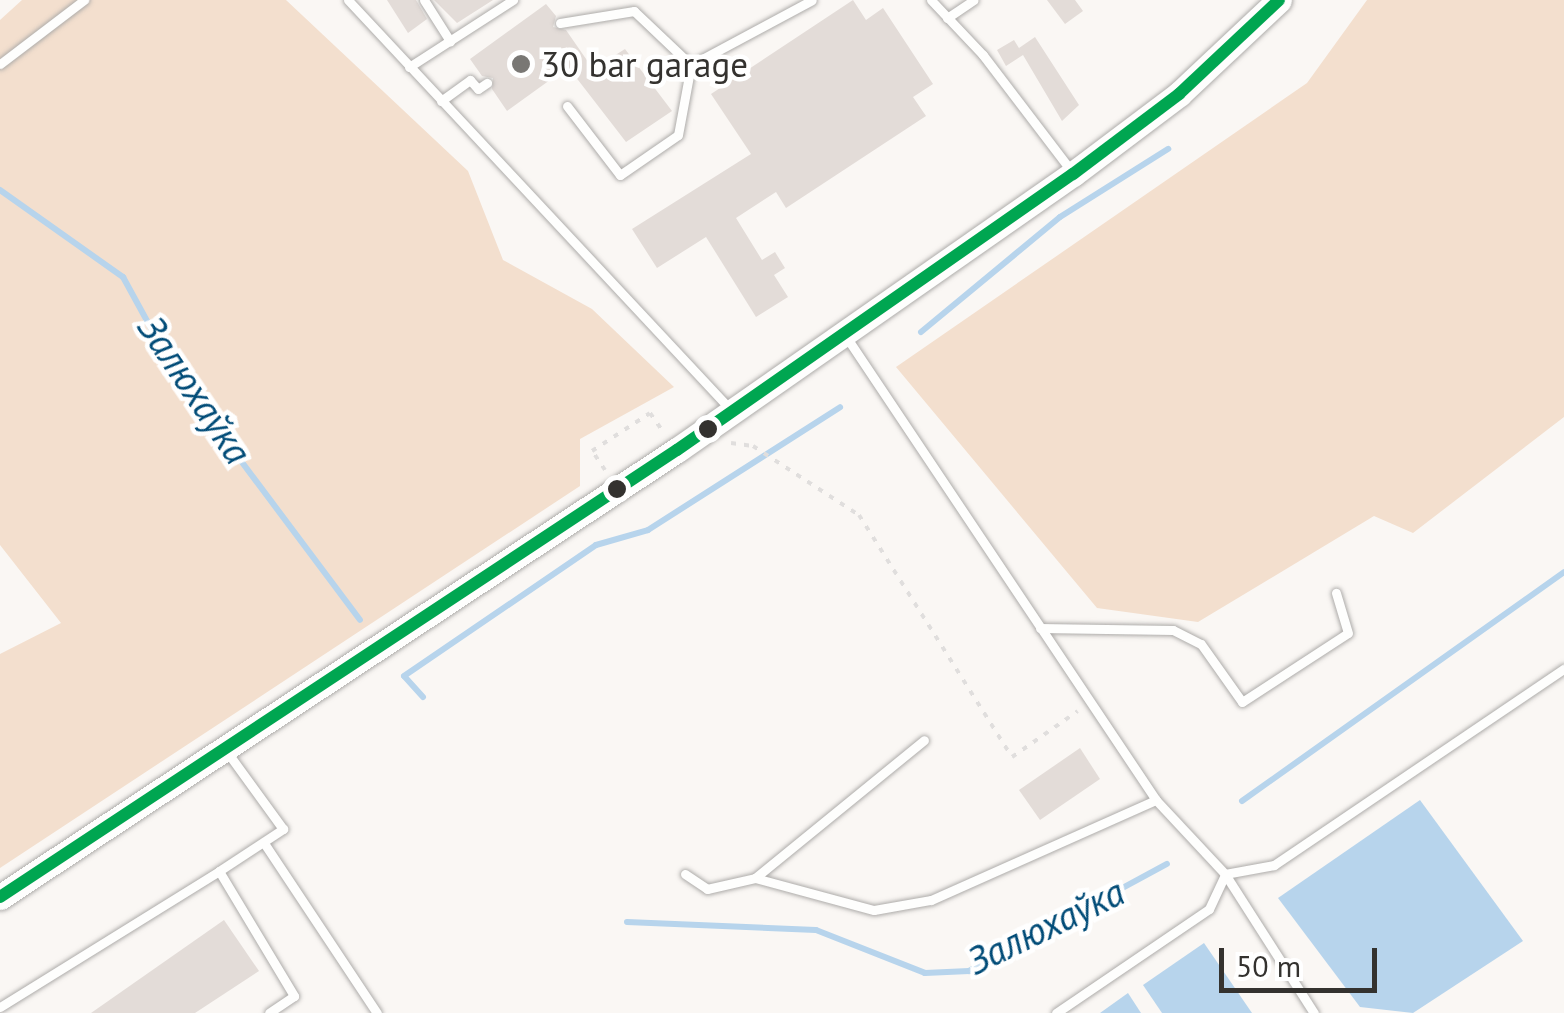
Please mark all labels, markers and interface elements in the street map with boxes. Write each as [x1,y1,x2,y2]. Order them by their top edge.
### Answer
place label: 30 bar garage [541,43,748,85]
marker: 30 bar garage [510,53,532,75]
water label: Залюхаўка [129,306,261,472]
unlabelled marker [698,419,718,439]
unlabelled marker [607,479,627,499]
water label: Залюхаўка [959,868,1131,984]
scale bar [1224,928,1382,990]
text: 50 m [1236,946,1301,985]

